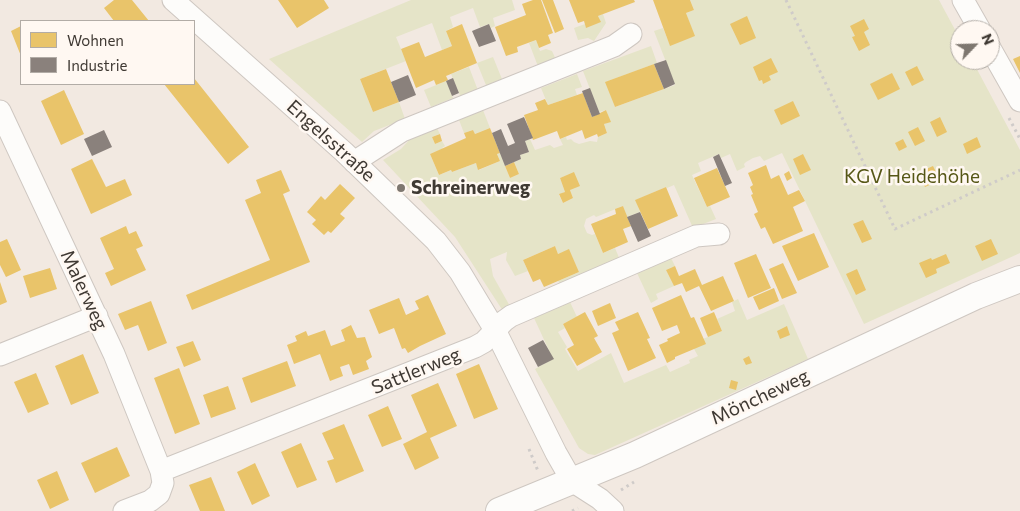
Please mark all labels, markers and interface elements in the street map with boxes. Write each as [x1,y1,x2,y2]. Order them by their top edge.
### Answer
legend [20,20,195,85]
north arrow [950,20,1000,70]
text: Wohnen [67,31,124,49]
text: N [978,31,998,47]
text: Industrie [67,56,128,74]
street label: Engelsstraße [282,95,380,187]
park label: KGV Heidehöhe [844,166,980,188]
place label: Schreinerweg [411,177,530,199]
marker: Schreinerweg [395,182,407,194]
street label: Malerweg [56,246,112,334]
street label: Sattlerweg [368,343,464,399]
street label: Möncheweg [707,364,813,430]

